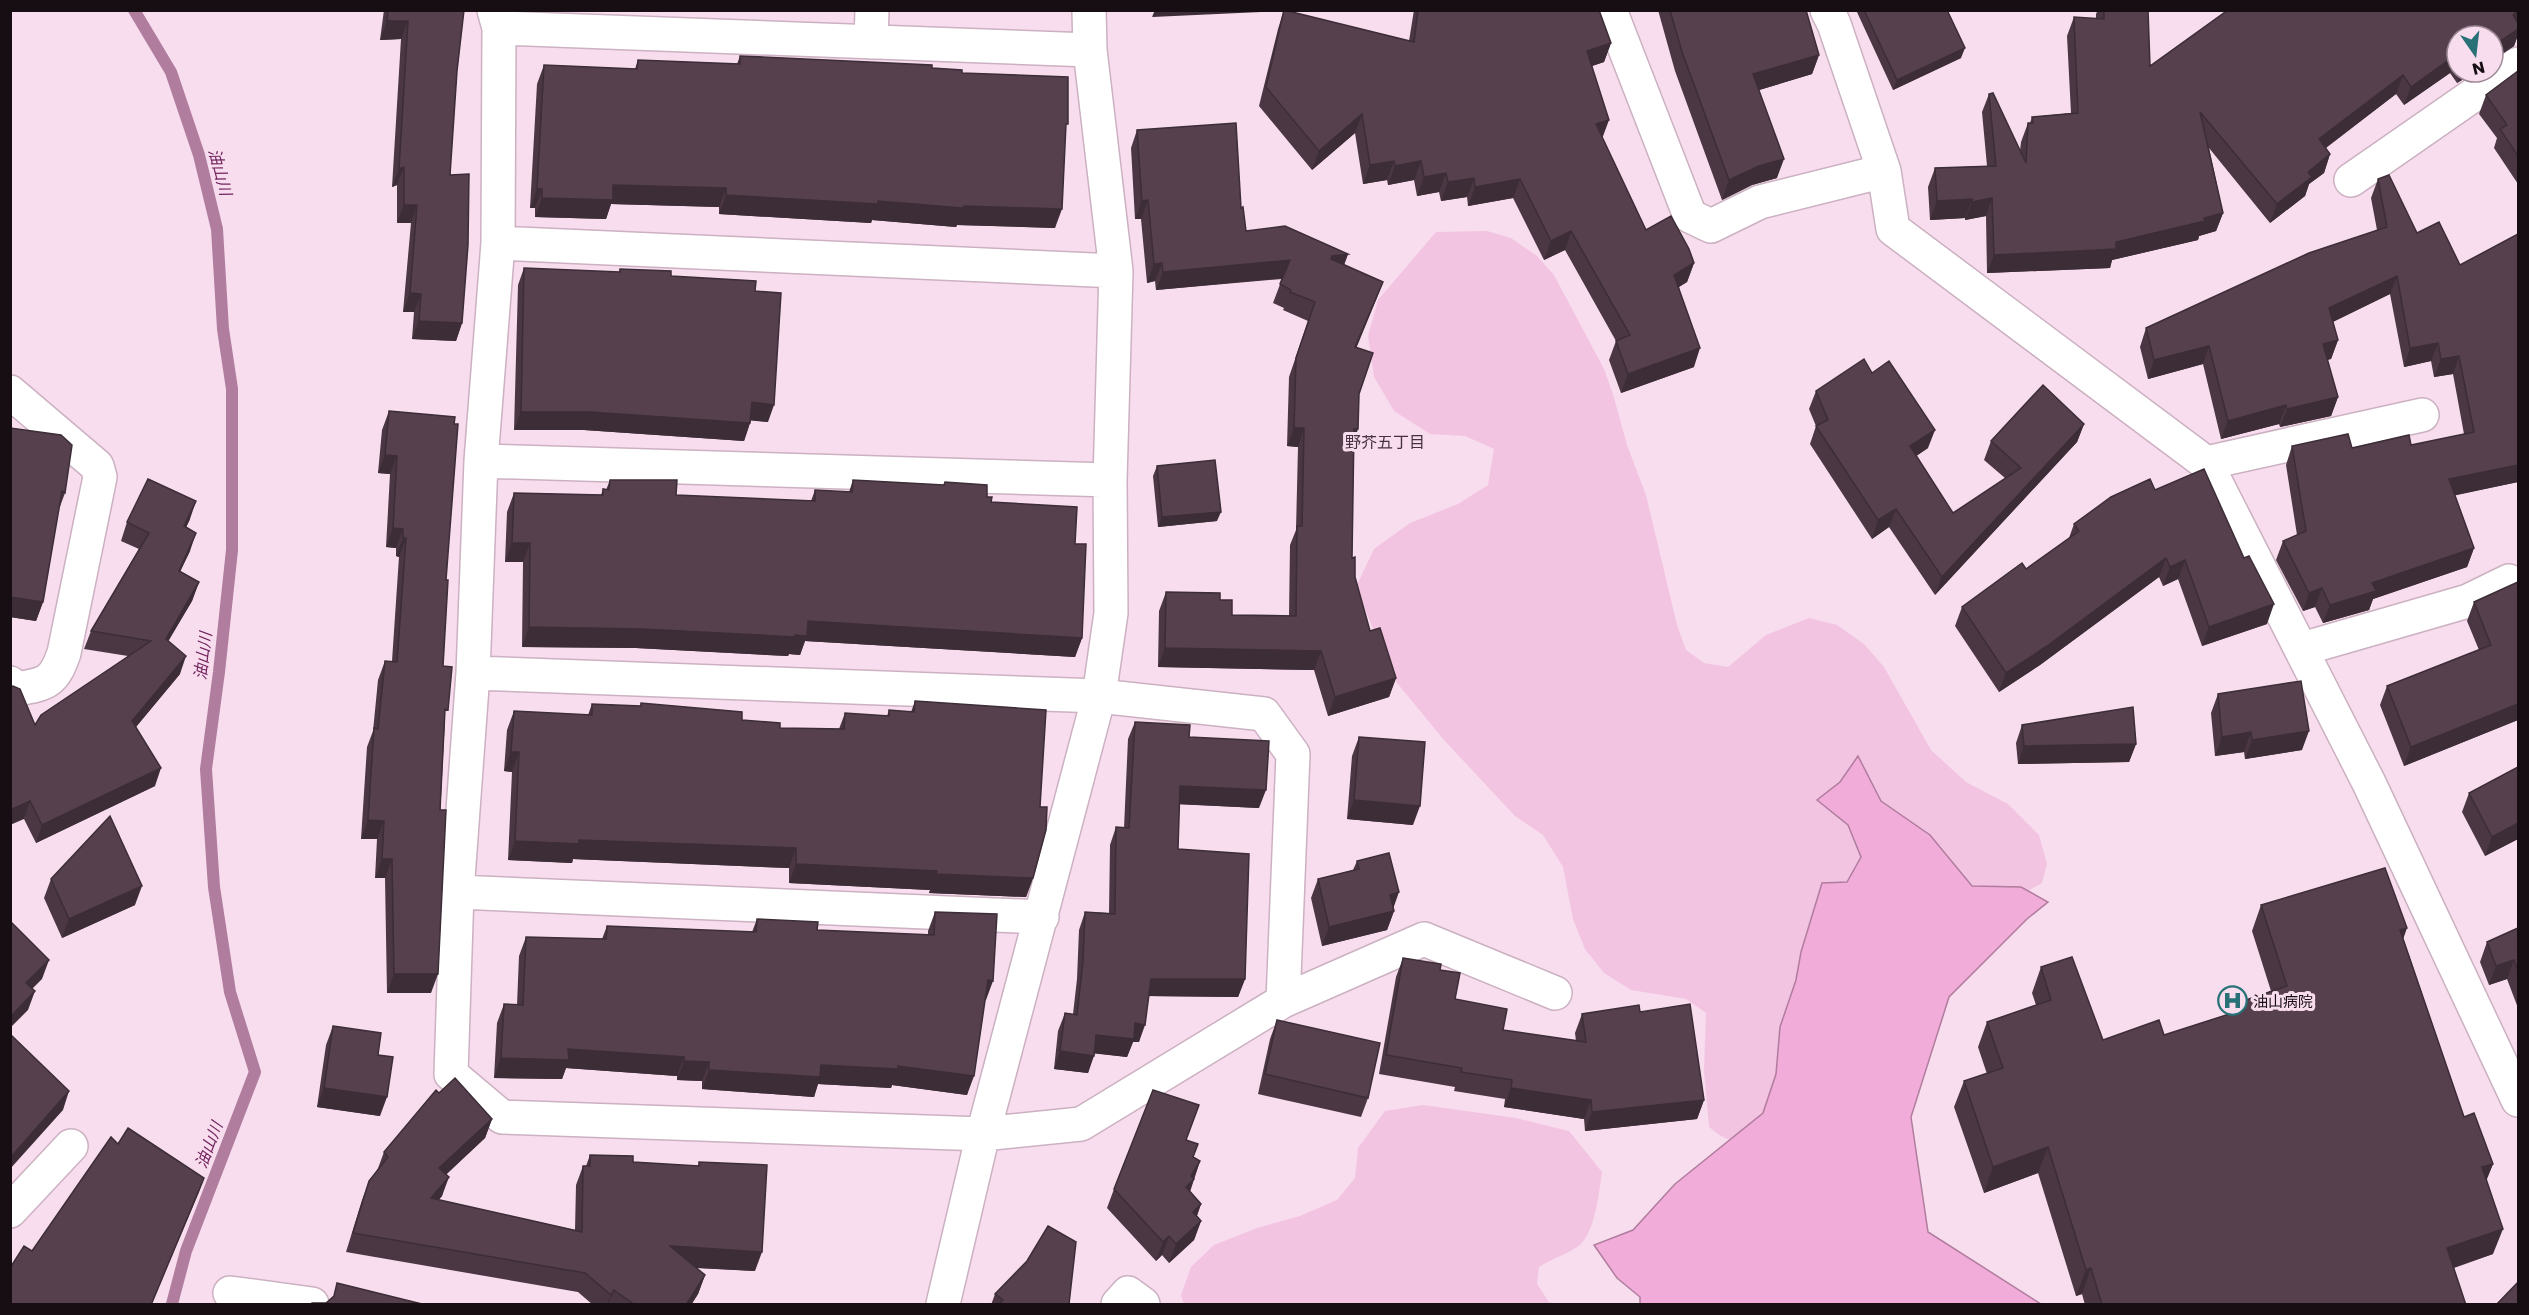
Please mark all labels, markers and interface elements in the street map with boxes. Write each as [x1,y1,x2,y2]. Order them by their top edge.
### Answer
north arrow [2445,24,2505,84]
text: N [2470,55,2487,81]
water label: 油山川 [203,146,238,200]
district label: 野芥五丁目 [1345,431,1425,454]
water label: 油山川 [189,629,218,681]
hospital icon: 油山病院 [2216,985,2248,1017]
place label: 油山病院 [2253,991,2313,1012]
water label: 油山川 [190,1117,229,1172]

